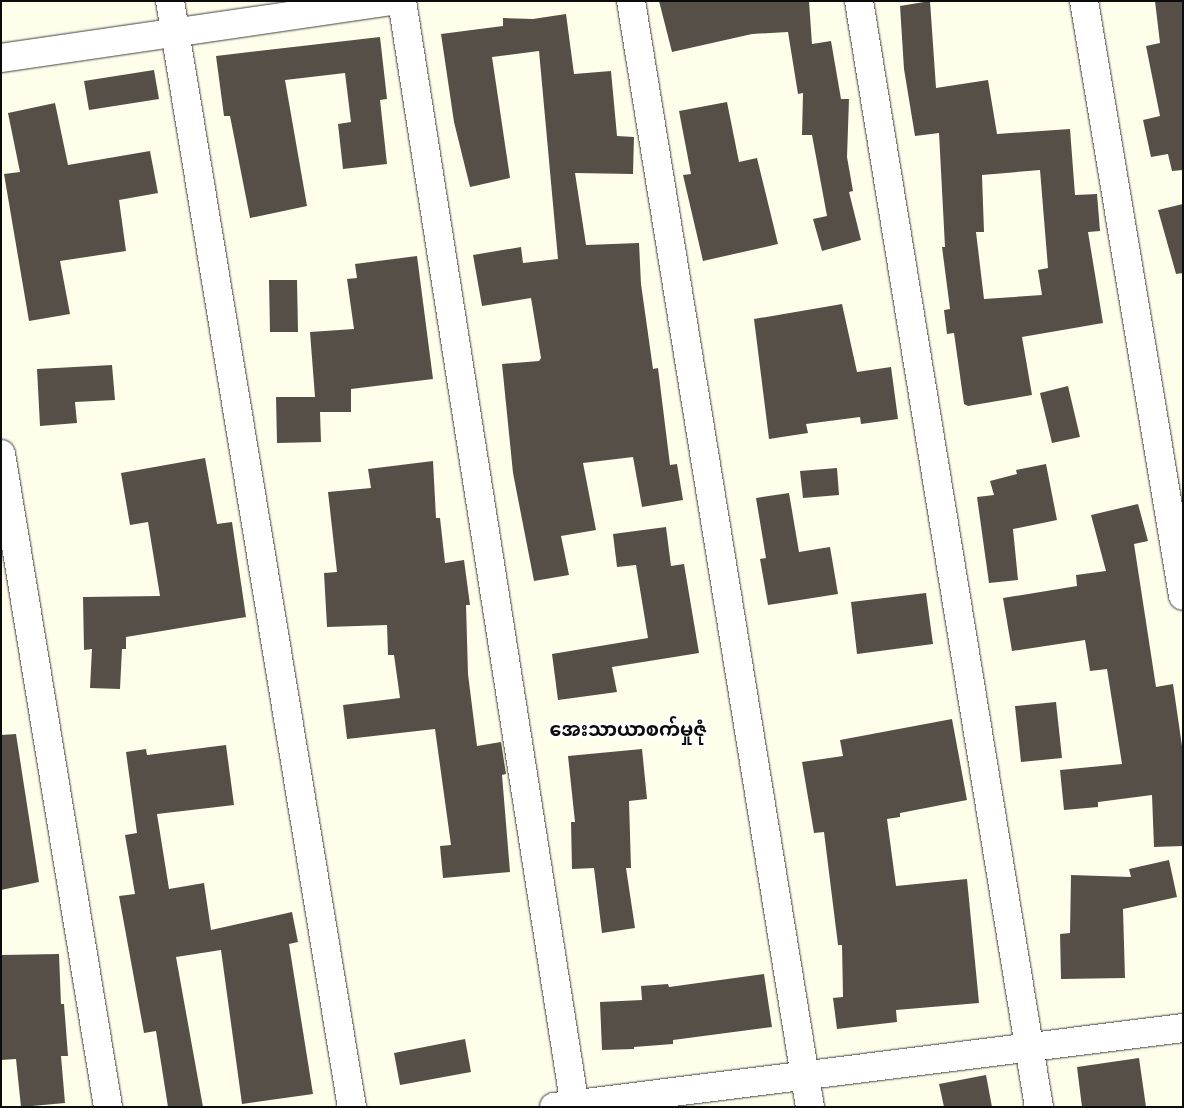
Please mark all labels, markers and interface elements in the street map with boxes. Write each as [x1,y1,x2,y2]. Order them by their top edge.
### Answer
district label: အေးသာယာစက်မှုဇုံ [549,719,707,741]

